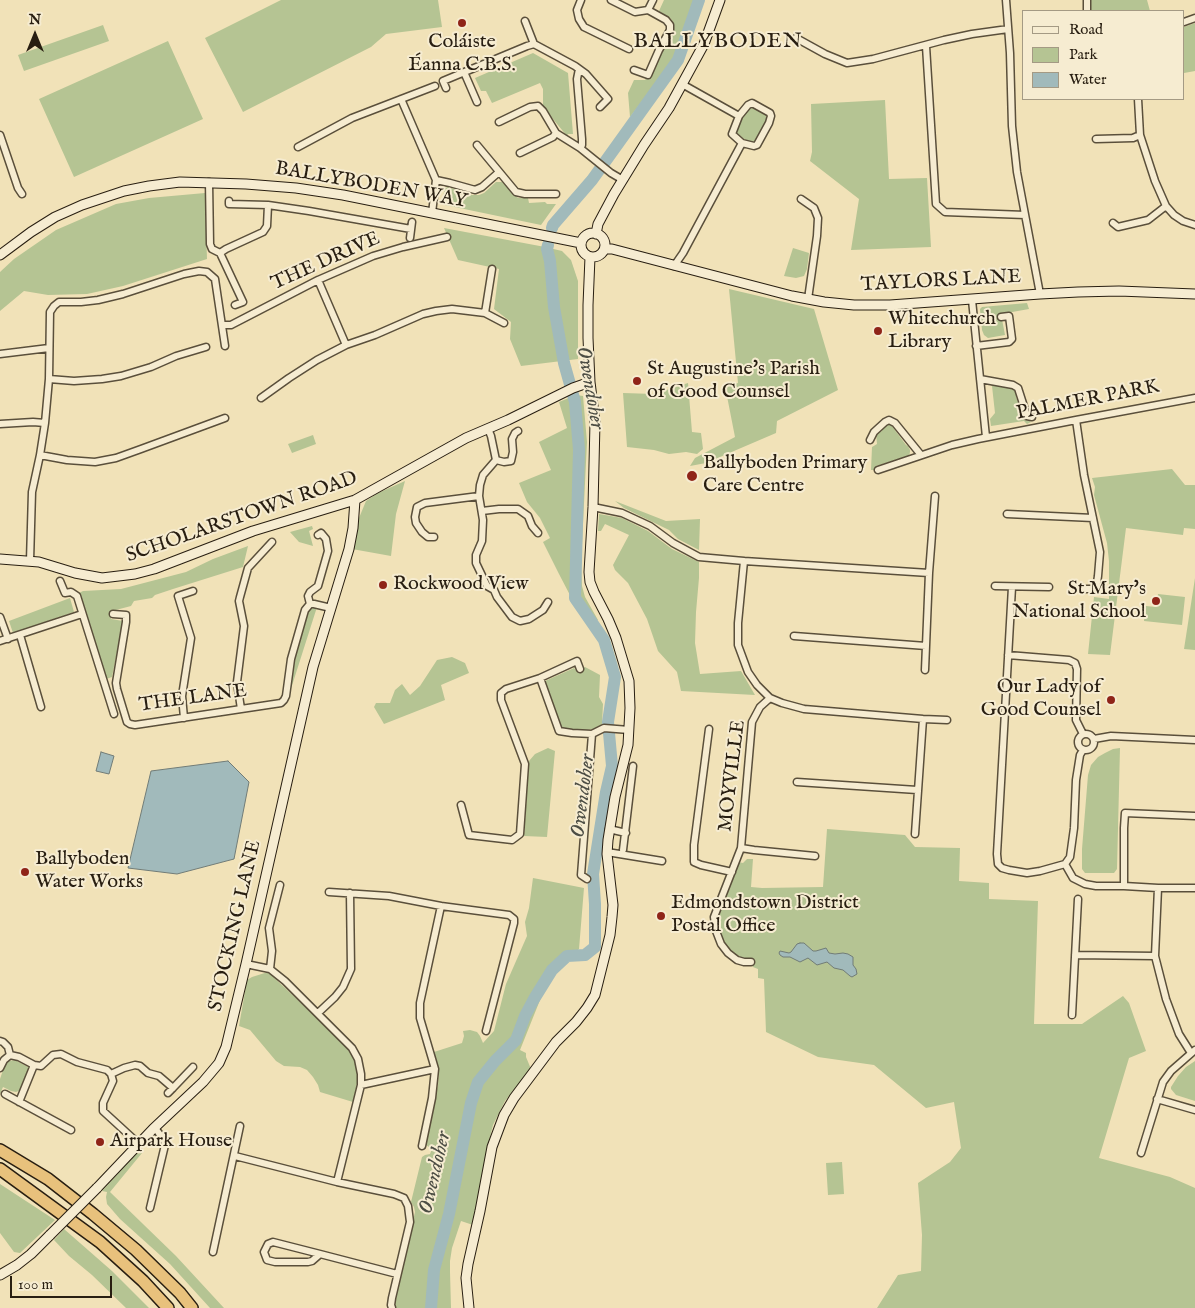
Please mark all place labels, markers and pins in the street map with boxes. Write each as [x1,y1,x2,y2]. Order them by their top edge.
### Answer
marker: Coláiste Éanna C.B.S. [456,17,468,29]
place label: Coláiste Éanna C.B.S. [408,31,516,78]
place label: Whitechurch Library [888,308,996,355]
marker: Whitechurch Library [872,325,884,337]
place label: St Augustine's Parish of Good Counsel [647,358,820,405]
marker: St Augustine's Parish of Good Counsel [631,375,643,387]
place label: Ballyboden Primary Care Centre [703,452,867,499]
marker: Ballyboden Primary Care Centre [685,469,699,483]
place label: Rockwood View [393,573,528,597]
place label: St Mary's National School [1012,578,1146,625]
marker: Rockwood View [377,579,389,591]
marker: St Mary's National School [1150,595,1162,607]
place label: Our Lady of Good Counsel [981,676,1101,723]
marker: Our Lady of Good Counsel [1105,694,1117,706]
place label: Ballyboden Water Works [35,848,143,895]
marker: Ballyboden Water Works [19,866,31,878]
place label: Edmondstown District Postal Office [671,892,859,939]
marker: Edmondstown District Postal Office [655,910,667,922]
place label: Airpark House [110,1130,232,1154]
marker: Airpark House [94,1136,106,1148]

